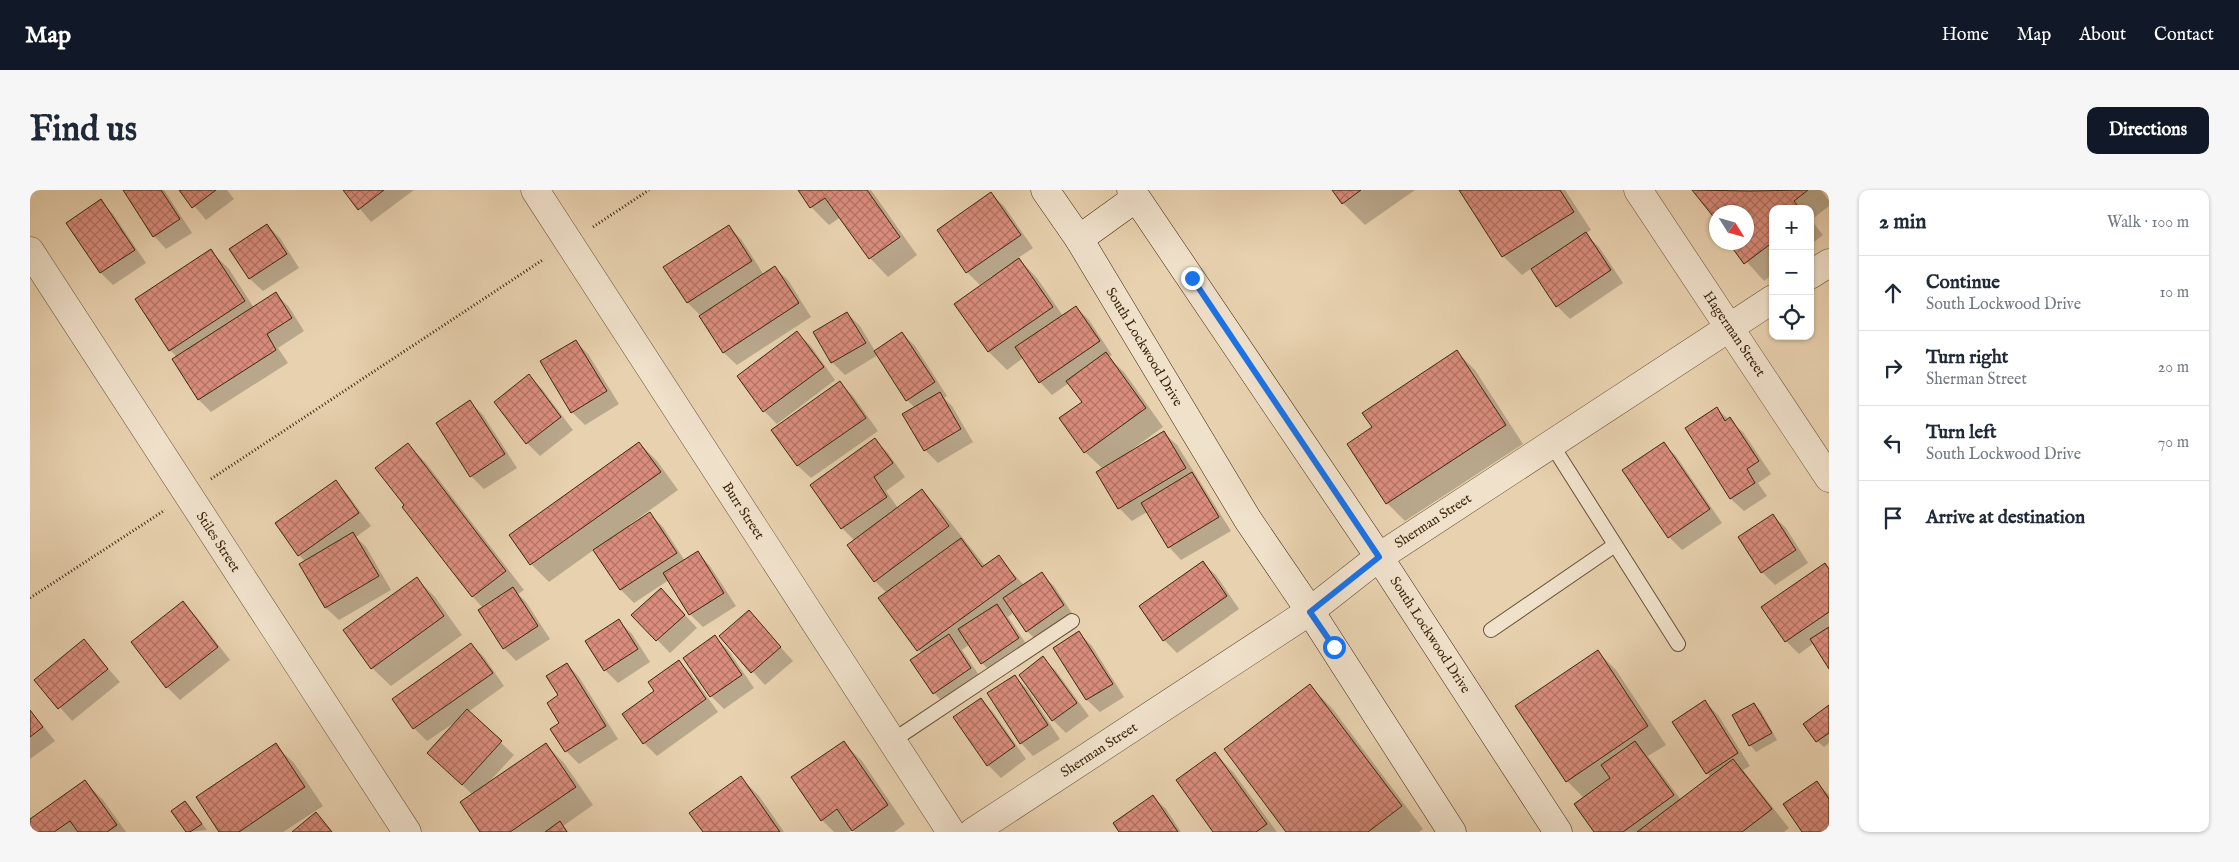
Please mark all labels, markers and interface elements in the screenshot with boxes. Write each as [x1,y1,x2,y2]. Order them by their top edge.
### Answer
text: Map [25,20,71,51]
text: Home [1942,24,1989,47]
text: Map [2017,24,2051,47]
text: About [2079,24,2126,47]
text: Contact [2154,24,2214,47]
button: Directions [2087,107,2209,154]
text: Find us [30,108,137,153]
north arrow [1709,205,1754,250]
map controls [1769,205,1814,340]
button: + [1769,205,1814,250]
text: 2 min [1879,209,1926,236]
text: Walk · 100 m [2107,213,2189,233]
button: − [1769,250,1814,295]
route end [1181,267,1204,290]
text: Continue [1926,271,2000,295]
icon: ahead [1879,279,1907,307]
text: 10 m [2159,283,2189,303]
street label: South Lockwood Drive [1101,284,1187,410]
street label: Hagerman Street [1699,288,1769,380]
button: locate [1769,295,1814,340]
text: South Lockwood Drive [1926,295,2081,315]
text: Turn right [1926,346,2008,370]
icon: right [1879,354,1907,382]
text: 20 m [2158,358,2189,378]
text: Sherman Street [1926,370,2027,390]
text: Turn left [1926,421,1997,445]
icon: left [1879,429,1907,457]
text: 70 m [2158,433,2189,453]
text: South Lockwood Drive [1926,445,2081,465]
street label: Burr Street [718,479,768,543]
street label: Sherman Street [1391,489,1475,553]
icon: arrive [1879,504,1907,532]
text: Arrive at destination [1926,506,2085,530]
street label: Stiles Street [192,508,244,576]
street label: South Lockwood Drive [1386,573,1475,697]
route start [1323,636,1346,659]
street label: Sherman Street [1057,718,1141,782]

